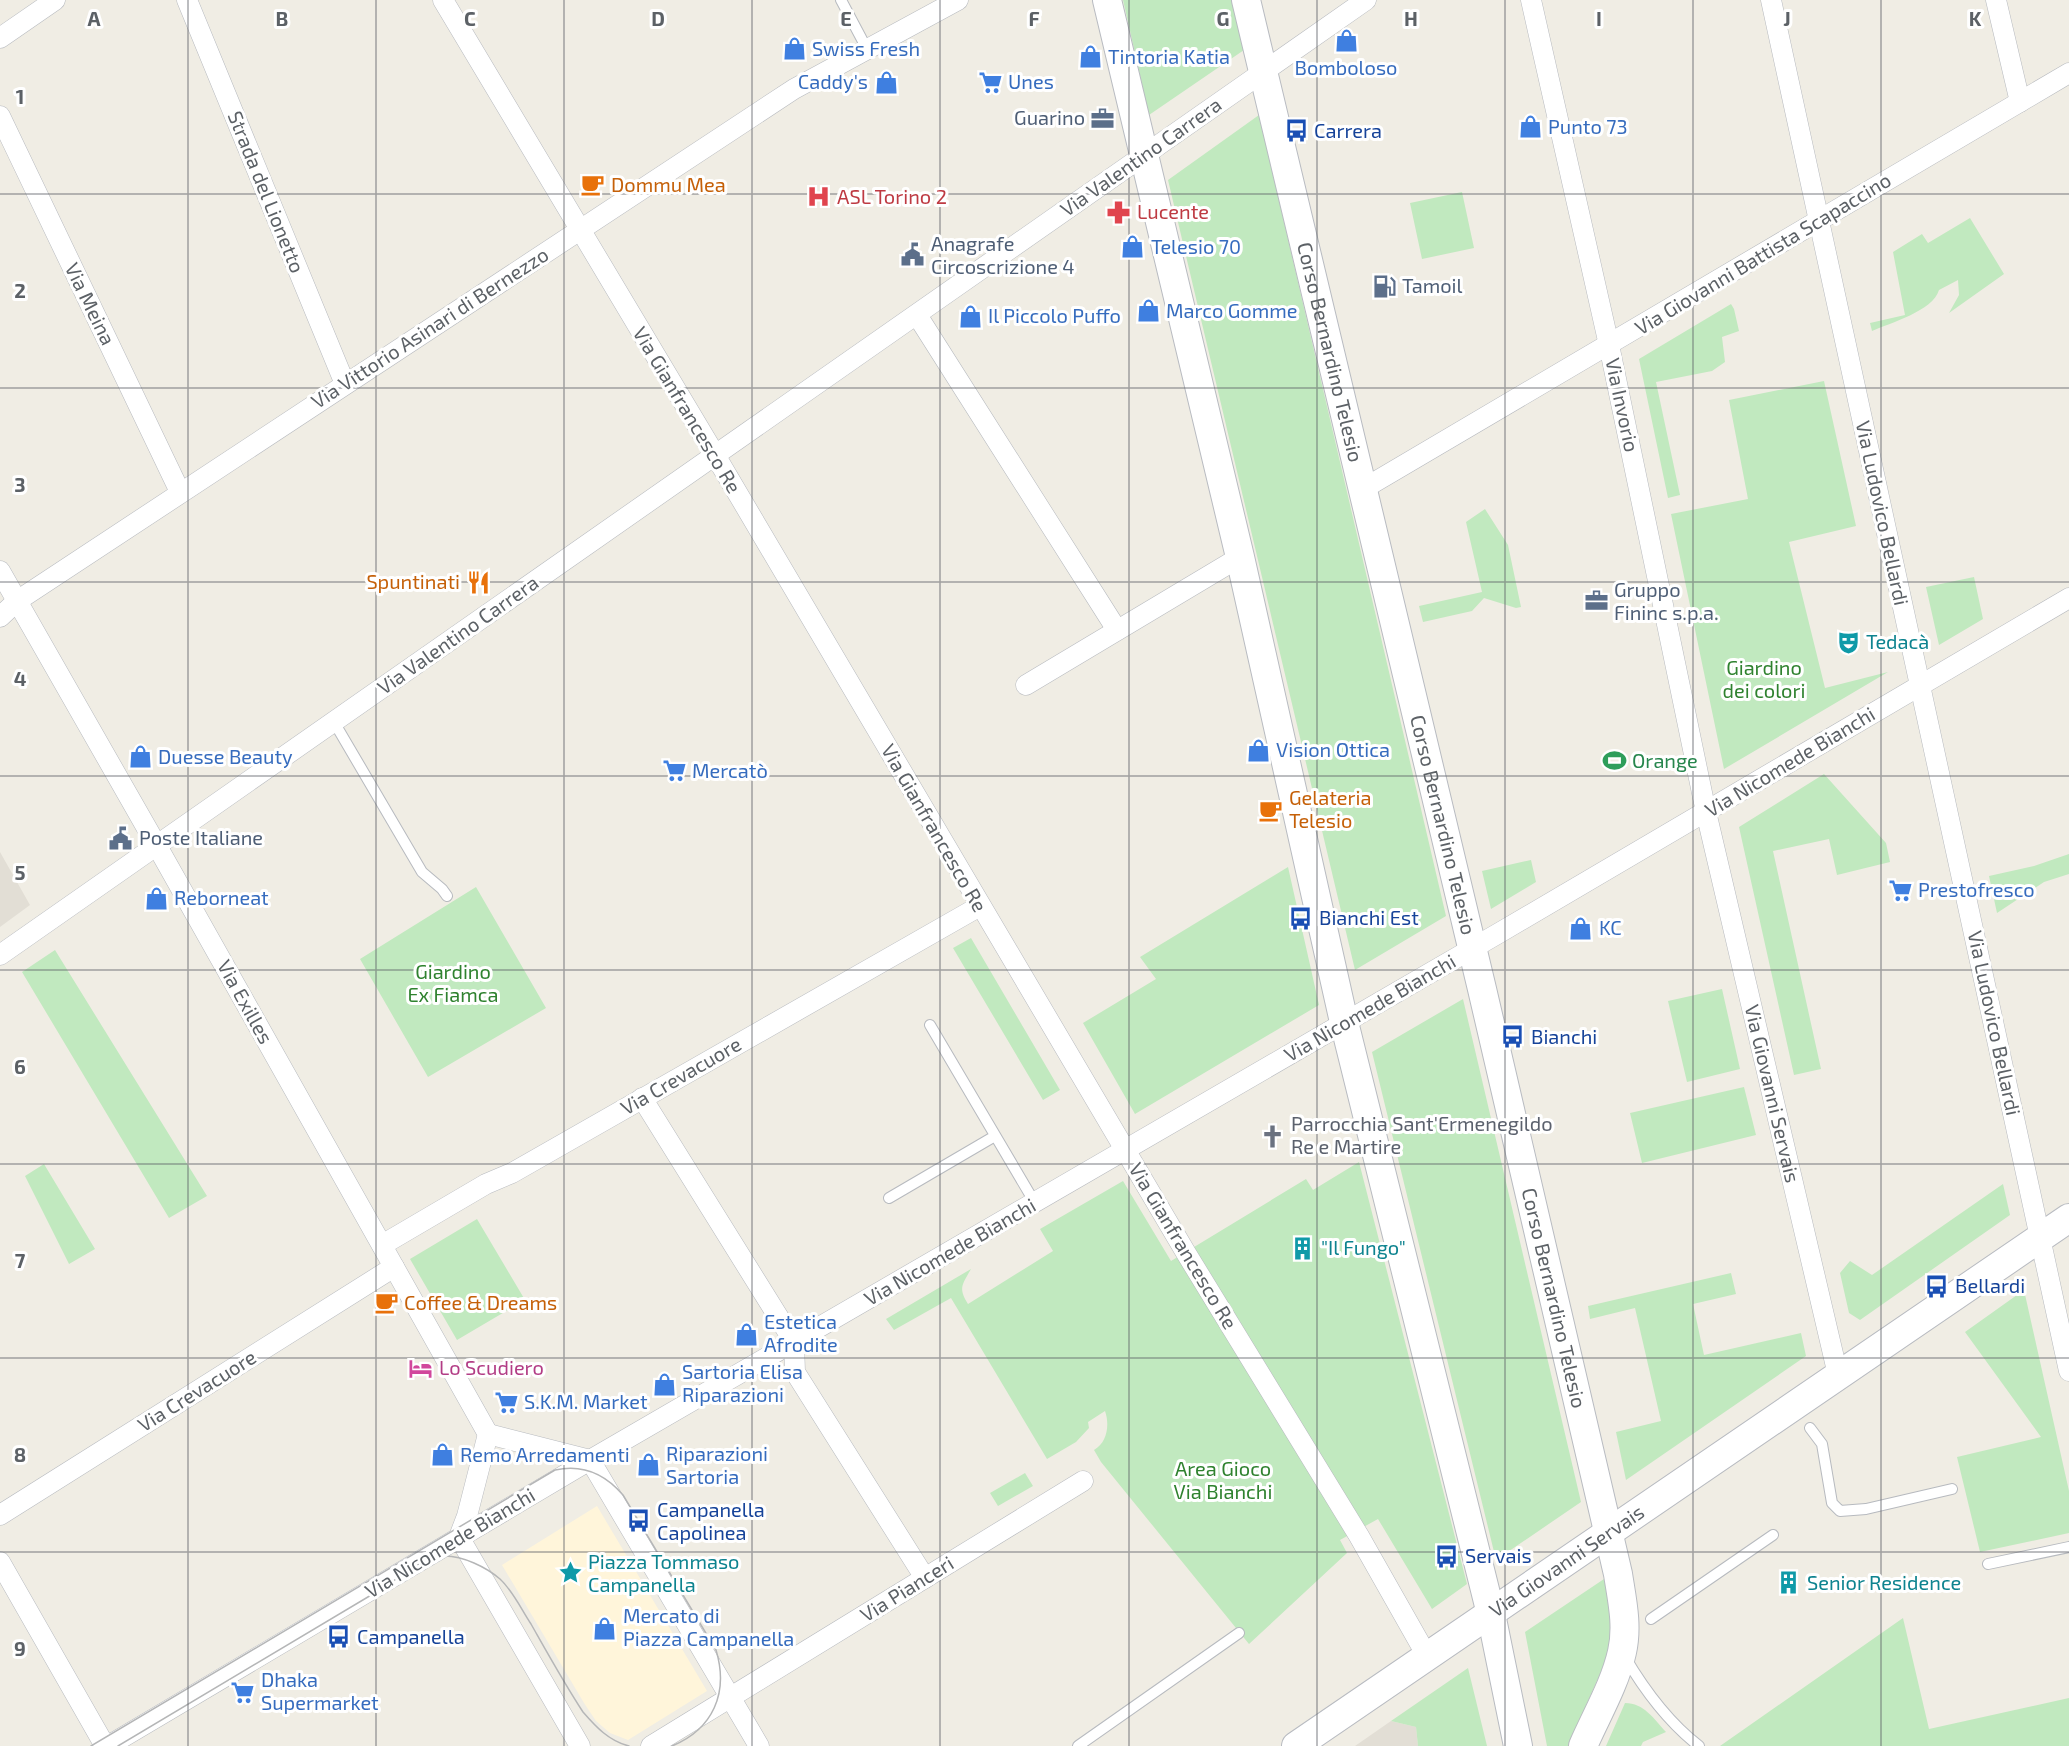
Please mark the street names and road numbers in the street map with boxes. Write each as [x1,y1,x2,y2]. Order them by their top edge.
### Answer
street label: Via Valentino Carrera [1055,92,1226,221]
street label: Strada del Lionetto [224,107,310,276]
street label: Via Giovanni Battista Scapaccino [1630,167,1895,339]
street label: Corso Bernardino Telesio [1293,240,1369,464]
street label: Via Vittorio Asinari di Bernezzo [306,241,553,413]
street label: Via Meina [61,259,121,349]
street label: Via Gianfrancesco Re [629,322,747,497]
street label: Via Invorio [1601,356,1645,454]
street label: Via Ludovico Bellardi [1852,418,1914,607]
street label: Via Valentino Carrera [372,570,543,699]
street label: Via Nicomede Bianchi [1700,701,1879,821]
street label: Corso Bernardino Telesio [1406,712,1482,937]
street label: Via Gianfrancesco Re [877,739,993,916]
street label: Via Ludovico Bellardi [1964,928,2026,1117]
street label: Via Nicomede Bianchi [1280,948,1459,1066]
street label: Via Exilles [213,955,279,1048]
street label: Via Giovanni Servais [1741,1002,1805,1185]
street label: Via Crevacuore [616,1031,745,1119]
street label: Via Gianfrancesco Re [1125,1158,1243,1333]
street label: Corso Bernardino Telesio [1518,1185,1592,1410]
street label: Via Nicomede Bianchi [860,1192,1039,1310]
street label: Via Crevacuore [133,1344,260,1436]
street label: Via Nicomede Bianchi [360,1482,539,1602]
street label: Via Giovanni Servais [1484,1499,1648,1621]
street label: Via Pianceri [855,1550,957,1626]

